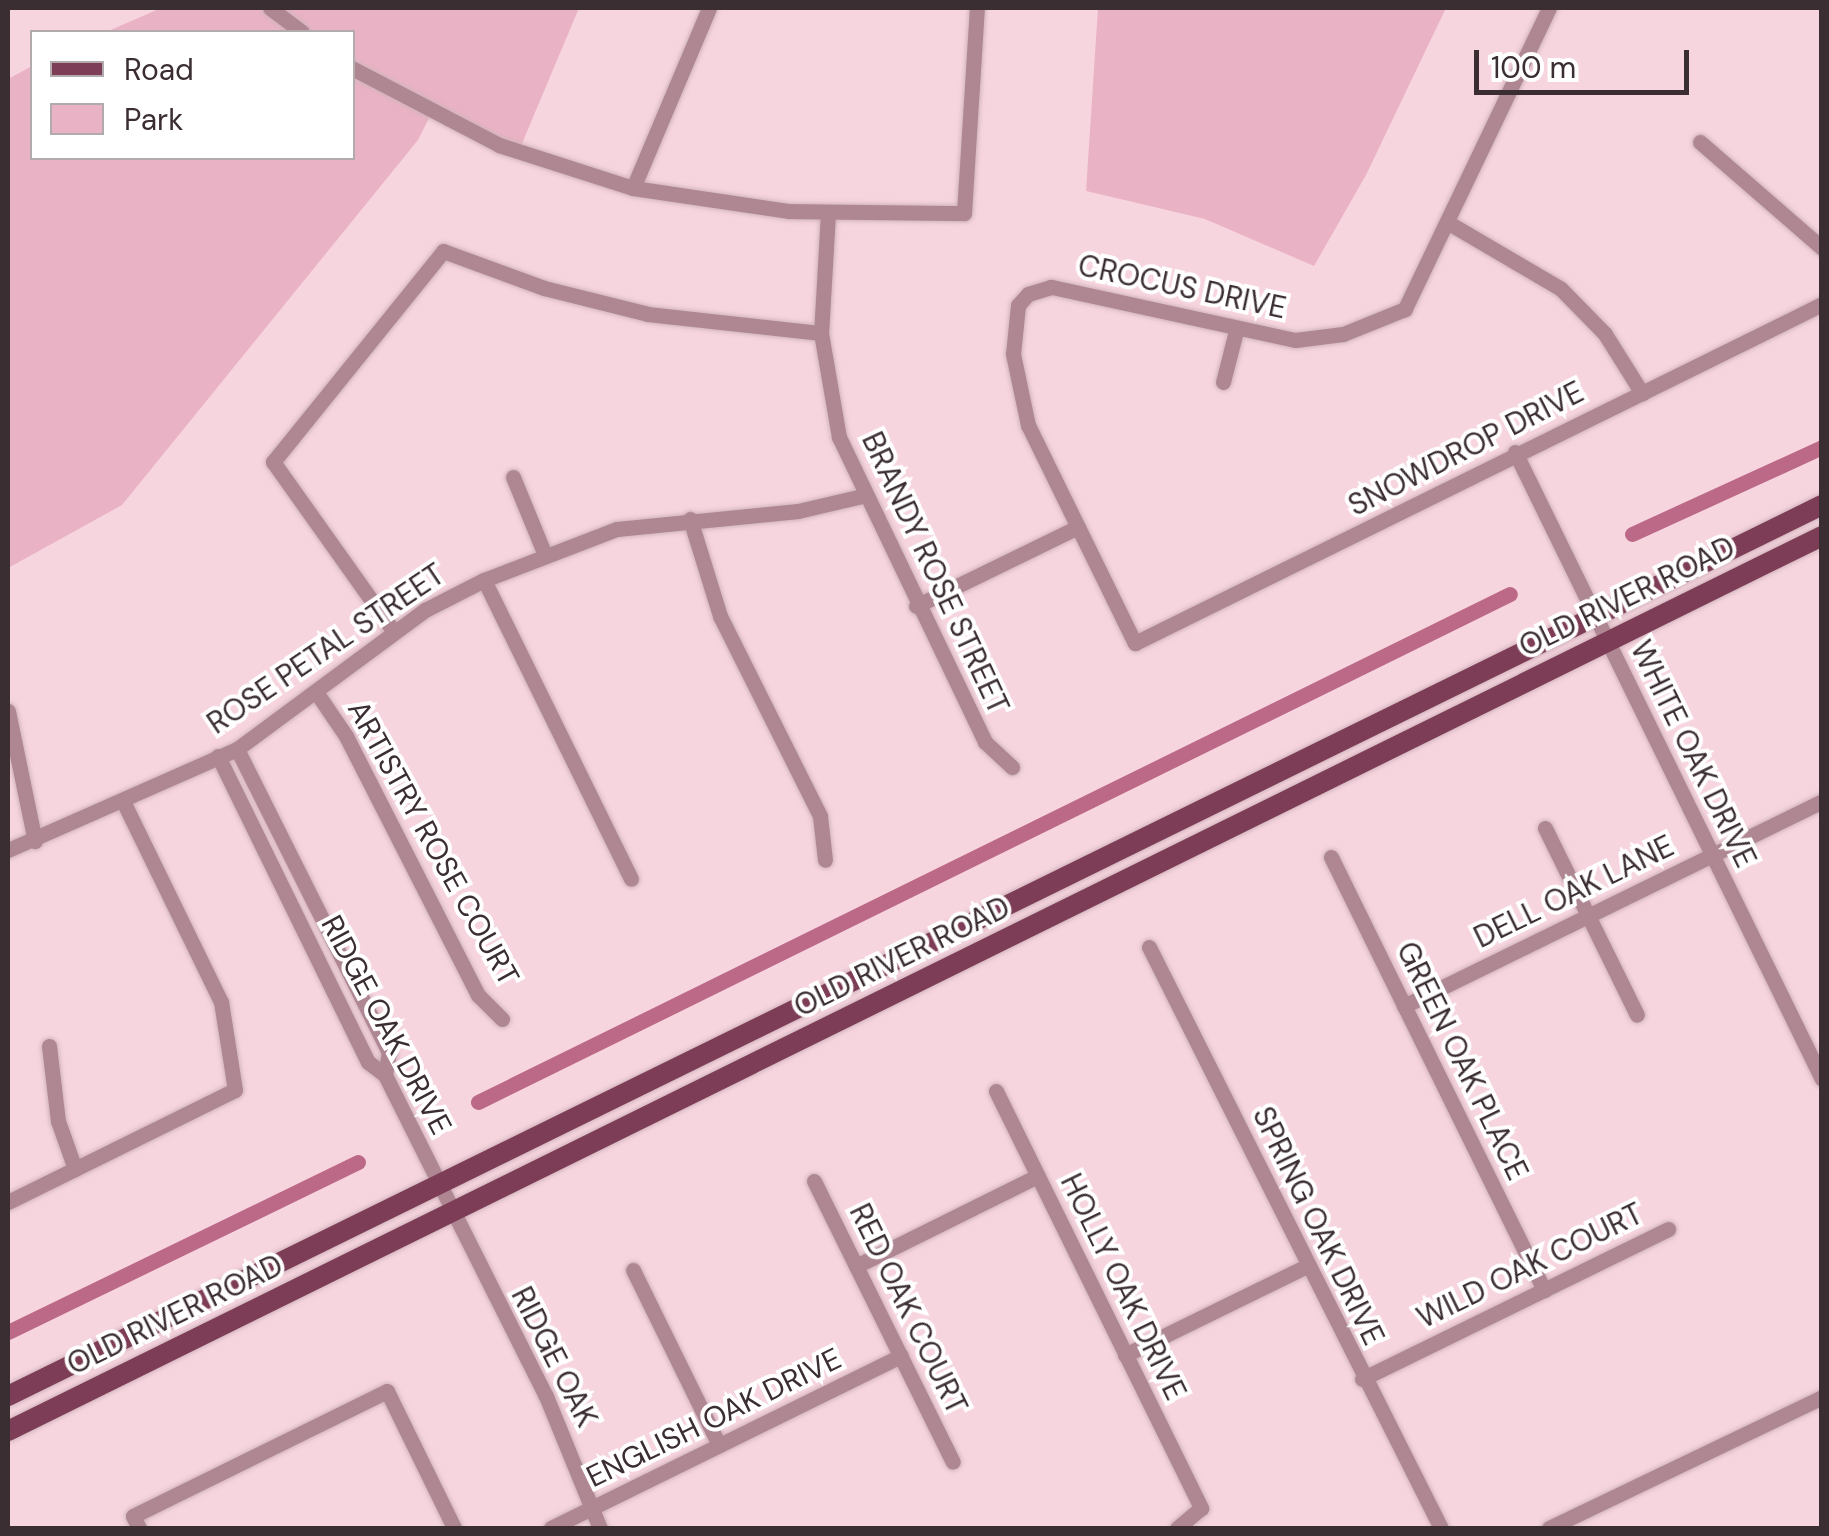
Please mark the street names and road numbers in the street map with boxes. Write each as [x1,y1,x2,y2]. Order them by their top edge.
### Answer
street label: CROCUS DRIVE [1075,247,1289,327]
street label: SNOWDROP DRIVE [1342,374,1590,524]
street label: BRANDY ROSE STREET [854,426,1016,720]
street label: OLD RIVER ROAD [1513,529,1741,665]
street label: ROSE PETAL STREET [201,556,451,742]
street label: WHITE OAK DRIVE [1622,635,1764,873]
street label: ARTISTRY ROSE COURT [340,694,526,992]
street label: DELL OAK LANE [1468,828,1680,956]
street label: OLD RIVER ROAD [788,889,1016,1025]
street label: RIDGE OAK DRIVE [313,909,459,1141]
street label: GREEN OAK PLACE [1389,936,1535,1186]
street label: SPRING OAK DRIVE [1245,1101,1391,1351]
street label: HOLLY OAK DRIVE [1053,1168,1193,1406]
street label: WILD OAK COURT [1411,1196,1649,1336]
street label: RED OAK COURT [842,1198,974,1420]
street label: OLD RIVER ROAD [61,1247,289,1383]
street label: RIDGE OAK [503,1281,605,1433]
street label: ENGLISH OAK DRIVE [581,1341,847,1495]

